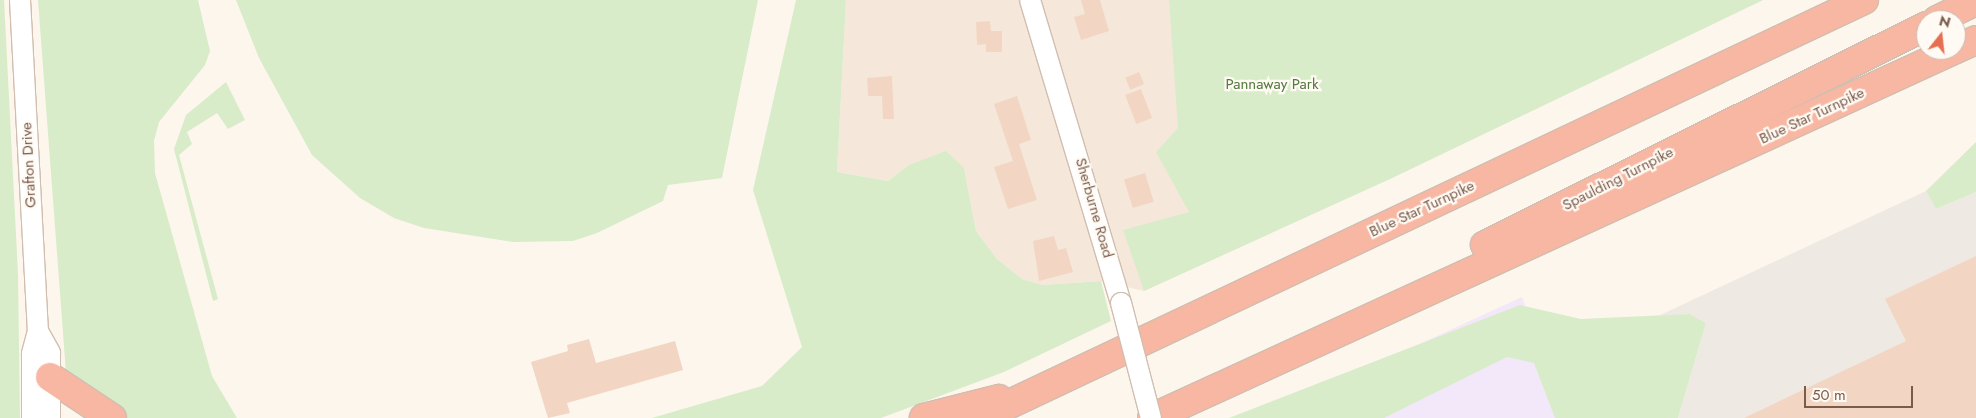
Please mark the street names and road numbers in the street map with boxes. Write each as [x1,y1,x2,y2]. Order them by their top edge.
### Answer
street label: Blue Star Turnpike [1757,84,1867,148]
street label: Grafton Drive [18,122,40,208]
street label: Spaulding Turnpike [1560,143,1676,215]
street label: Sherburne Road [1071,156,1117,260]
street label: Blue Star Turnpike [1367,177,1477,241]

